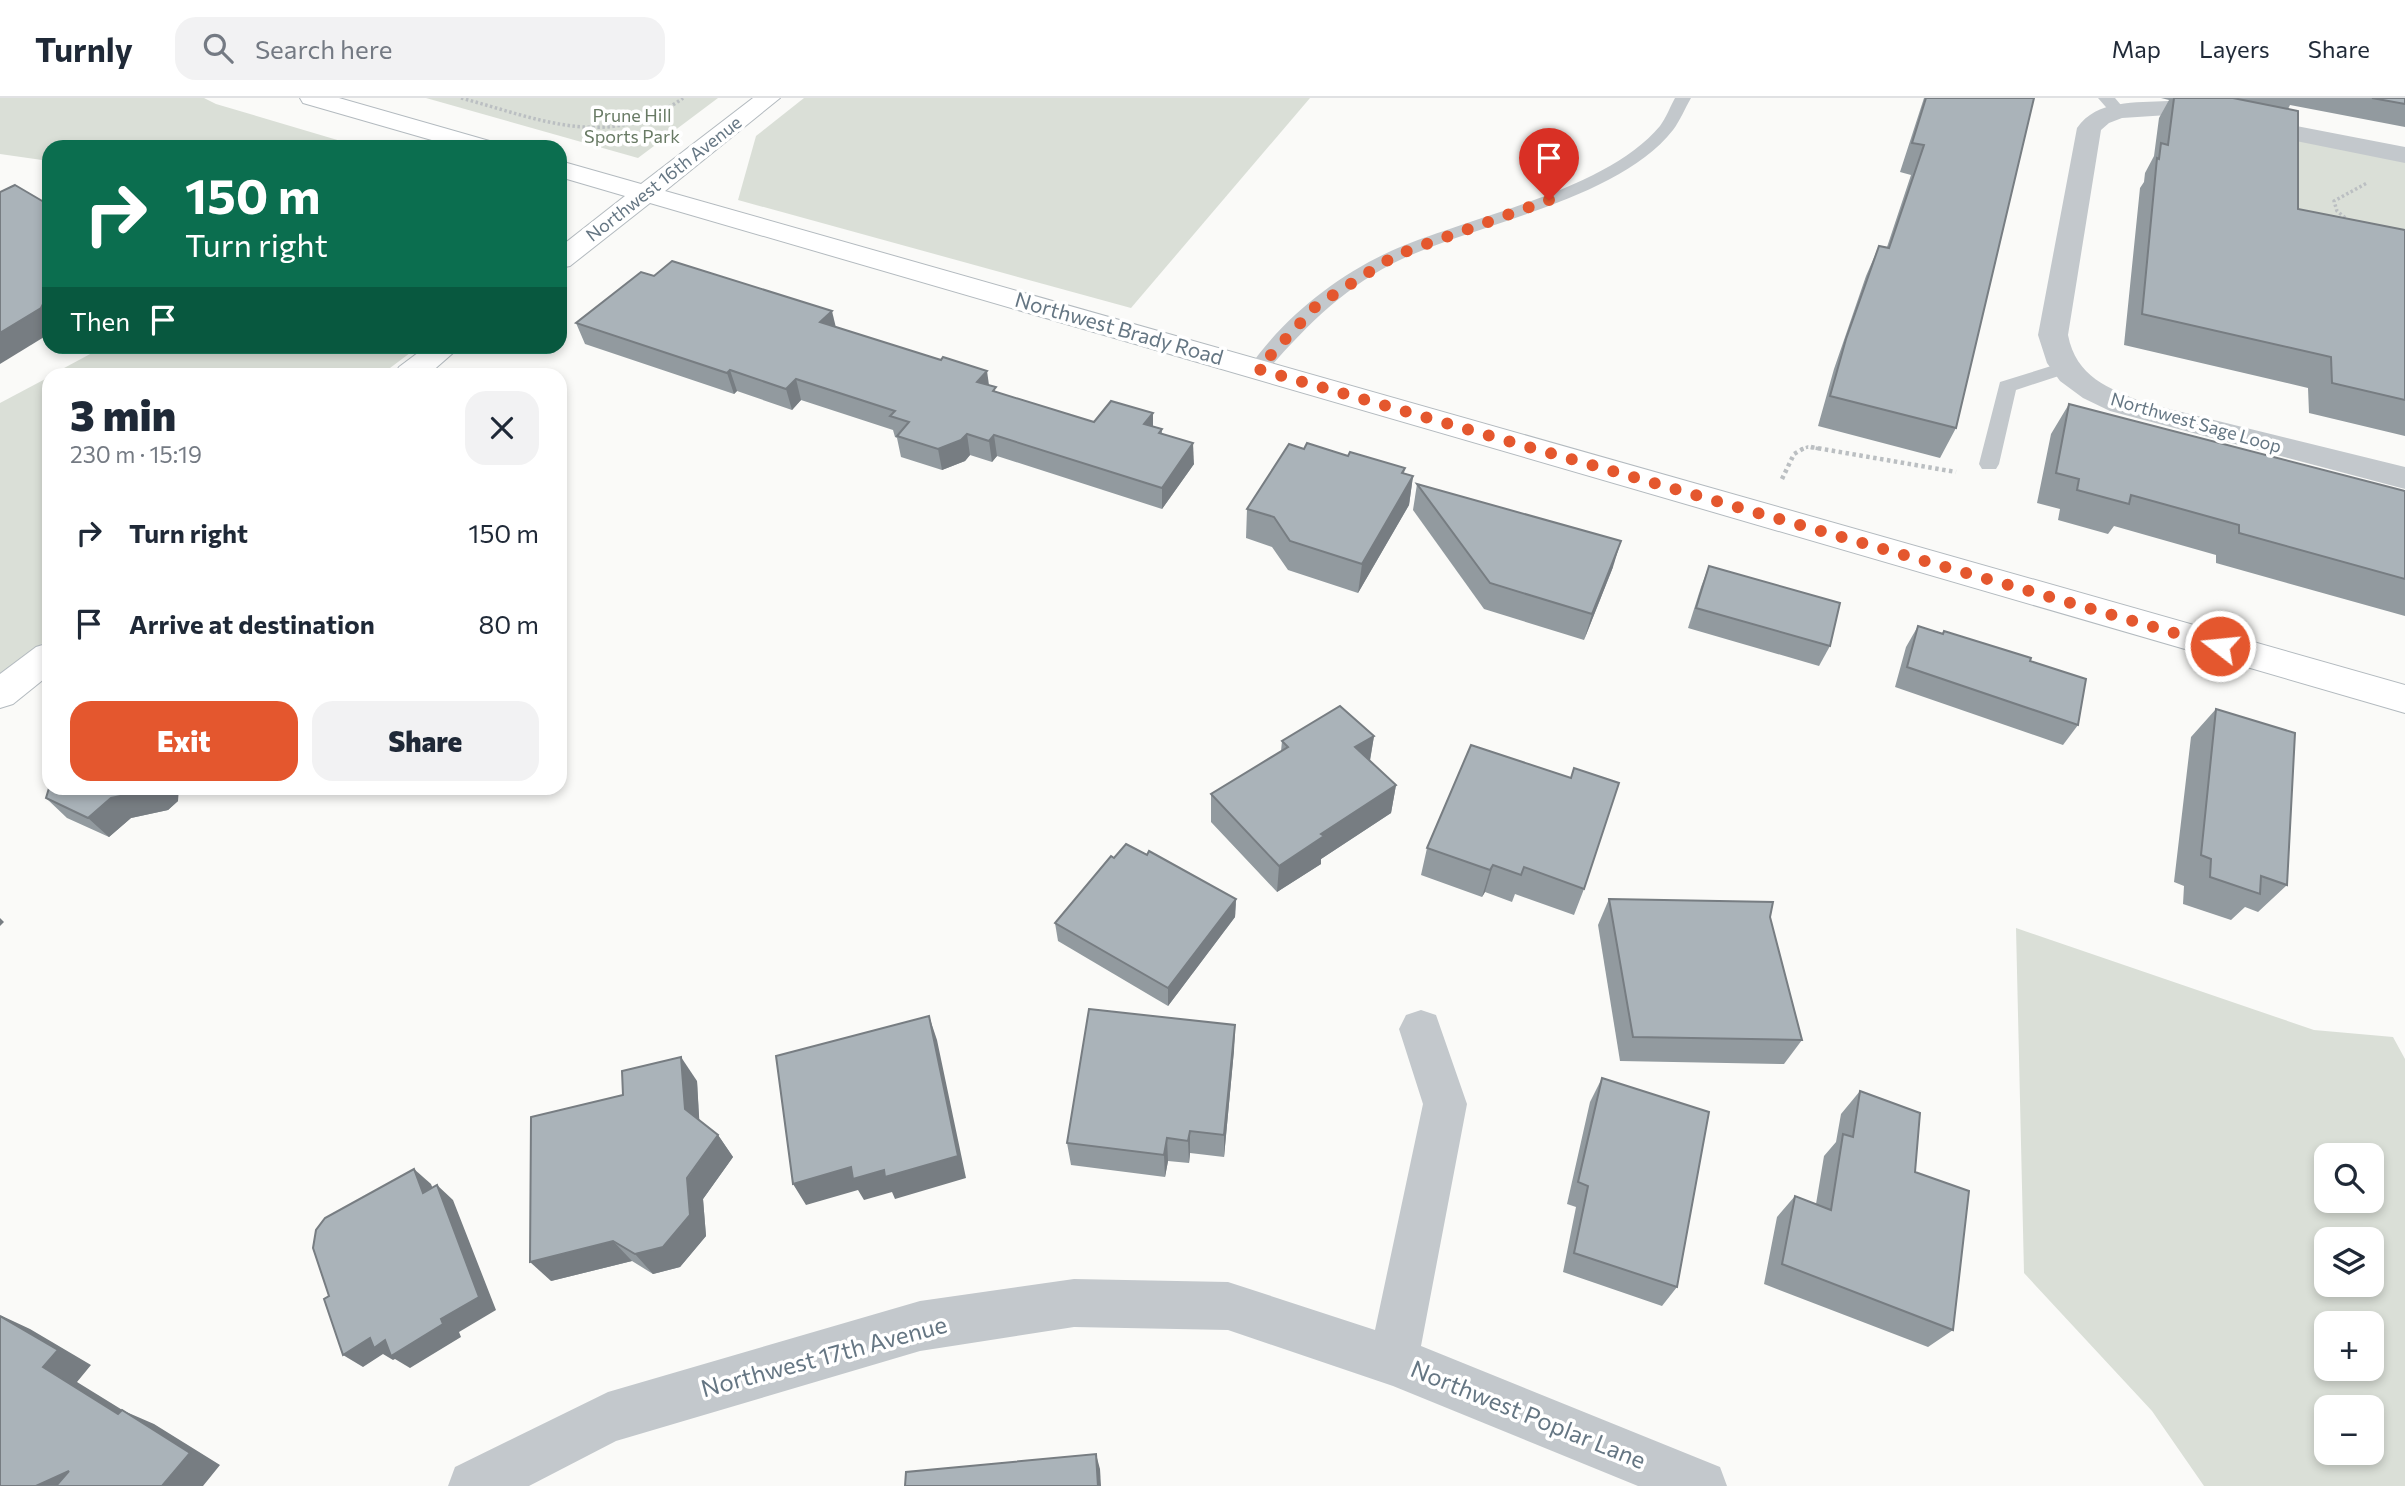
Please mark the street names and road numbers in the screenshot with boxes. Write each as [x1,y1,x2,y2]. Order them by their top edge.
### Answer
street label: Northwest 16th Avenue [581,111,746,246]
street label: Northwest Brady Road [1012,286,1226,369]
street label: Northwest Sage Loop [2108,387,2284,457]
street label: Northwest 17th Avenue [698,1309,950,1402]
street label: Northwest Poplar Lane [1407,1353,1650,1474]

